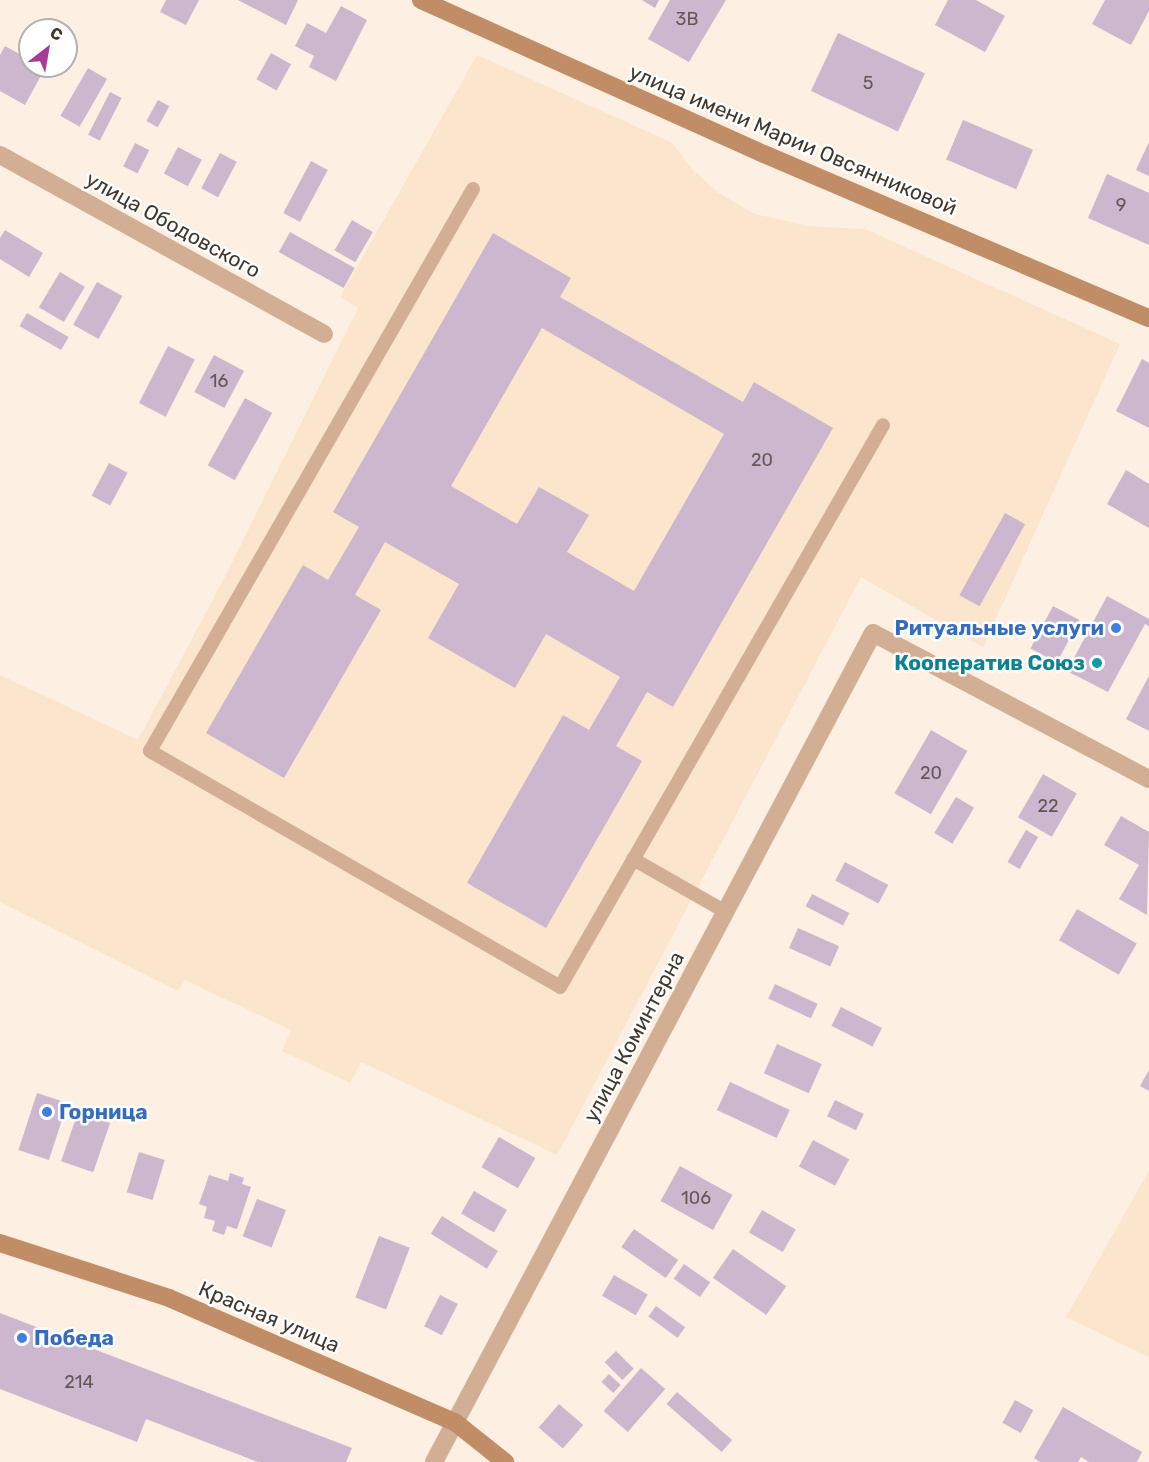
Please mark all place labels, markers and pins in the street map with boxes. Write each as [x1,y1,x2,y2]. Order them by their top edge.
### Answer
place label: Ритуальные услуги [895,615,1104,641]
marker: Ритуальные услуги [1109,621,1123,635]
place label: Кооператив Союз [894,650,1085,676]
marker: Кооператив Союз [1090,656,1104,670]
place label: Горница [59,1099,148,1125]
marker: Горница [40,1105,54,1119]
place label: Победа [34,1325,114,1351]
marker: Победа [15,1331,29,1345]

